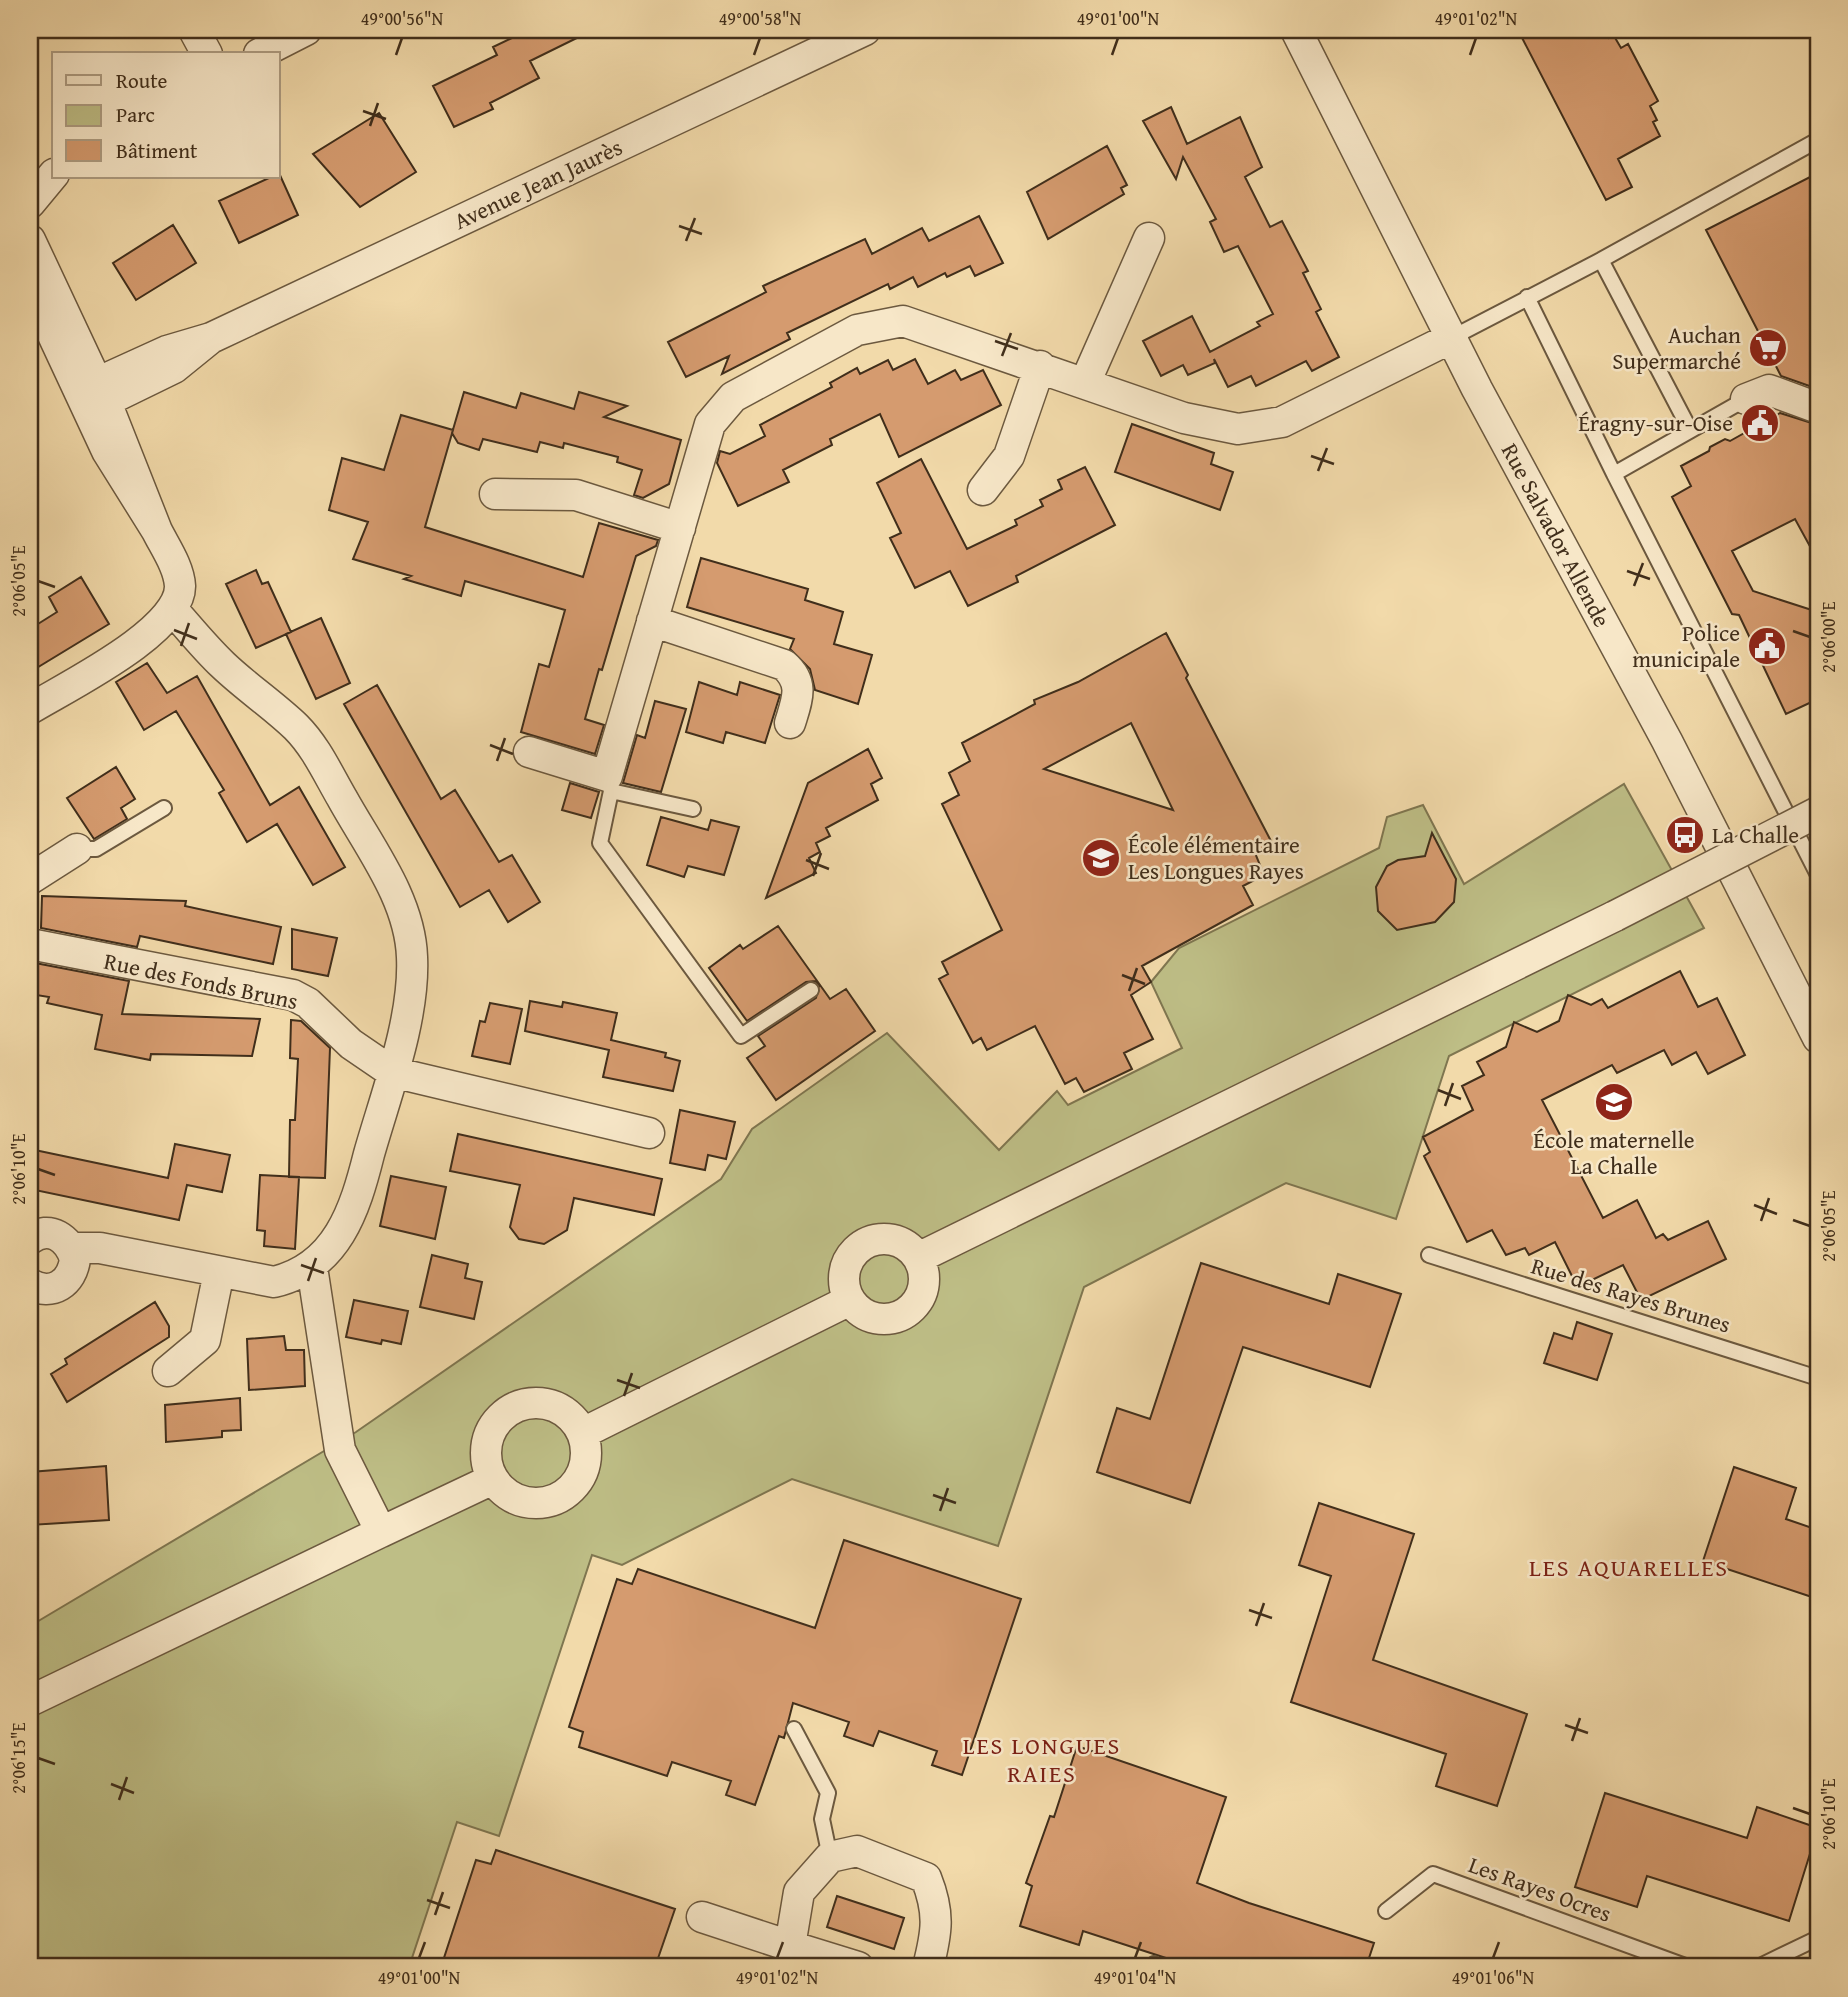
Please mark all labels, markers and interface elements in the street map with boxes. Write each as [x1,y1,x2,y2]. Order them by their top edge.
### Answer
text: 49°00'56"N [361,5,444,32]
text: 49°00'58"N [719,5,802,32]
text: 49°01'00"N [1077,5,1160,32]
text: 49°01'02"N [1435,5,1518,32]
legend [52,52,280,178]
text: Route [116,65,168,96]
text: Parc [116,99,155,130]
street label: Avenue Jean Jaurès [448,130,628,237]
text: Bâtiment [116,135,198,166]
place label: Auchan Supermarché [1612,318,1741,377]
supermarket icon: Auchan Supermarché [1747,327,1789,369]
public building icon: Éragny-sur-Oise [1739,402,1781,444]
place label: Éragny-sur-Oise [1578,406,1733,439]
street label: Rue Salvador Allende [1494,437,1619,633]
text: 2°06'05"E [5,545,32,617]
text: 2°06'00"E [1815,601,1842,673]
place label: Police municipale [1632,616,1740,675]
public building icon: Police municipale [1746,625,1788,667]
bus stop icon: La Challe [1664,814,1706,856]
place label: La Challe [1712,818,1799,851]
place label: École élémentaire Les Longues Rayes [1128,828,1304,887]
school or university icon: École élémentaire Les Longues Rayes [1080,837,1122,879]
street label: Rue des Fonds Bruns [101,944,301,1017]
school or university icon: École maternelle La Challe [1593,1081,1635,1123]
place label: École maternelle La Challe [1533,1123,1695,1182]
text: 2°06'10"E [5,1133,32,1205]
text: 2°06'05"E [1815,1190,1842,1262]
street label: Rue des Rayes Brunes [1527,1249,1735,1341]
district label: LES AQUARELLES [1529,1550,1729,1585]
text: 2°06'15"E [5,1722,32,1794]
district label: LES LONGUES RAIES [963,1728,1121,1791]
text: 2°06'10"E [1815,1778,1842,1850]
street label: Les Rayes Ocres [1464,1847,1616,1930]
text: 49°01'00"N [378,1964,461,1991]
text: 49°01'02"N [736,1964,819,1991]
text: 49°01'04"N [1094,1964,1177,1991]
text: 49°01'06"N [1452,1964,1535,1991]

